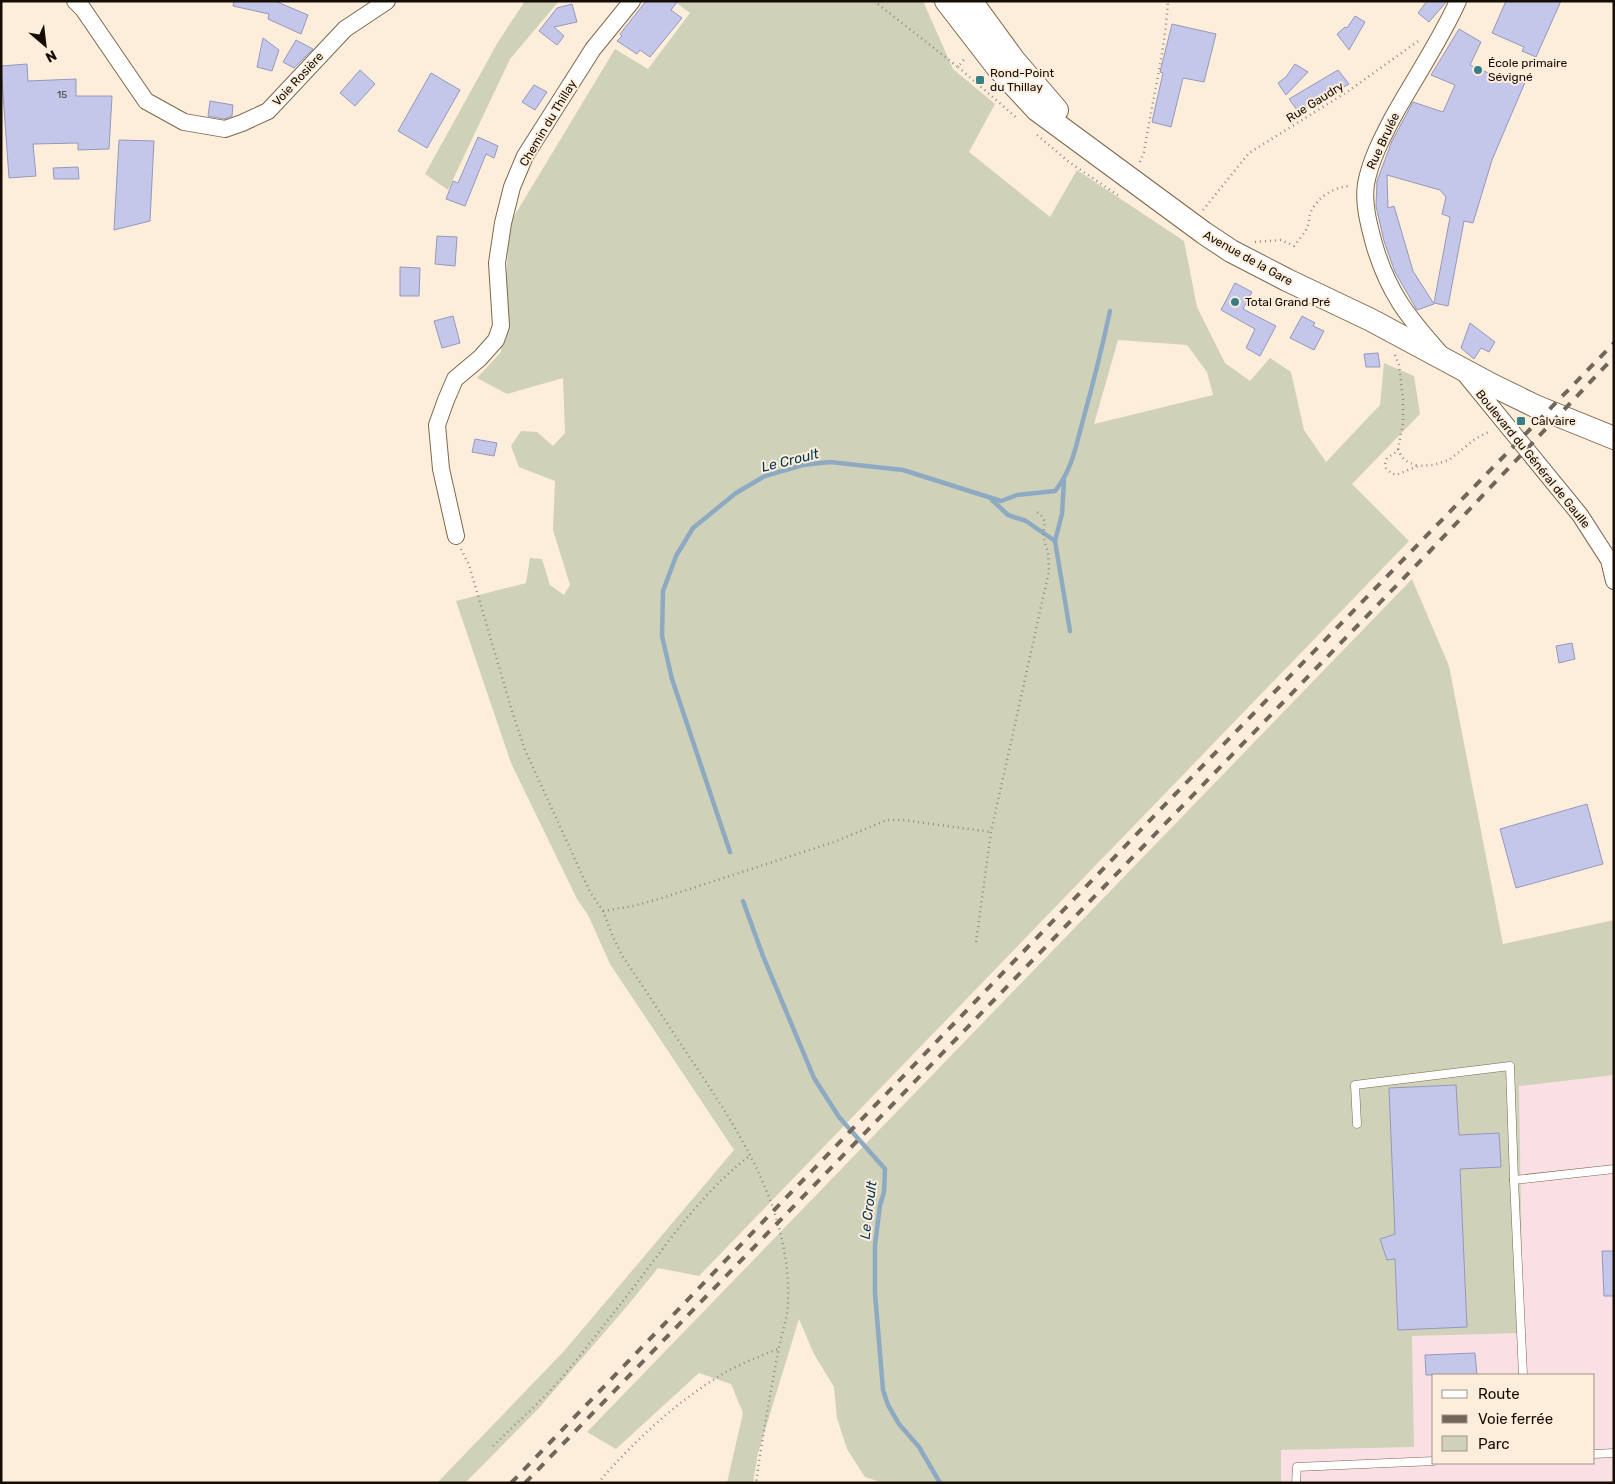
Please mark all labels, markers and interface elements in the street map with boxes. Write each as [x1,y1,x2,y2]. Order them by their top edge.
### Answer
north arrow [20,20,70,70]
text: N [42,46,59,66]
street label: Voie Rosière [270,49,327,109]
place label: École primaire Sévigné [1488,56,1568,84]
marker: École primaire Sévigné [1472,64,1484,76]
place label: Rond-Point du Thillay [990,66,1054,94]
marker: Rond-Point du Thillay [974,74,986,86]
street label: Chemin du Thillay [517,77,580,169]
street label: Rue Gaudry [1284,79,1347,125]
house number: 15 [57,89,67,101]
street label: Rue Brulée [1364,110,1402,172]
street label: Avenue de la Gare [1201,228,1295,289]
place label: Total Grand Pré [1245,295,1331,309]
marker: Total Grand Pré [1229,296,1241,308]
street label: Boulevard du Général de Gaulle [1473,387,1593,531]
place label: Calvaire [1531,414,1576,428]
marker: Calvaire [1515,415,1527,427]
water label: Le Croult [760,445,821,476]
water label: Le Croult [856,1179,881,1240]
legend [1432,1374,1595,1464]
text: Route [1478,1385,1520,1403]
text: Voie ferrée [1478,1410,1553,1428]
text: Parc [1478,1435,1510,1453]

